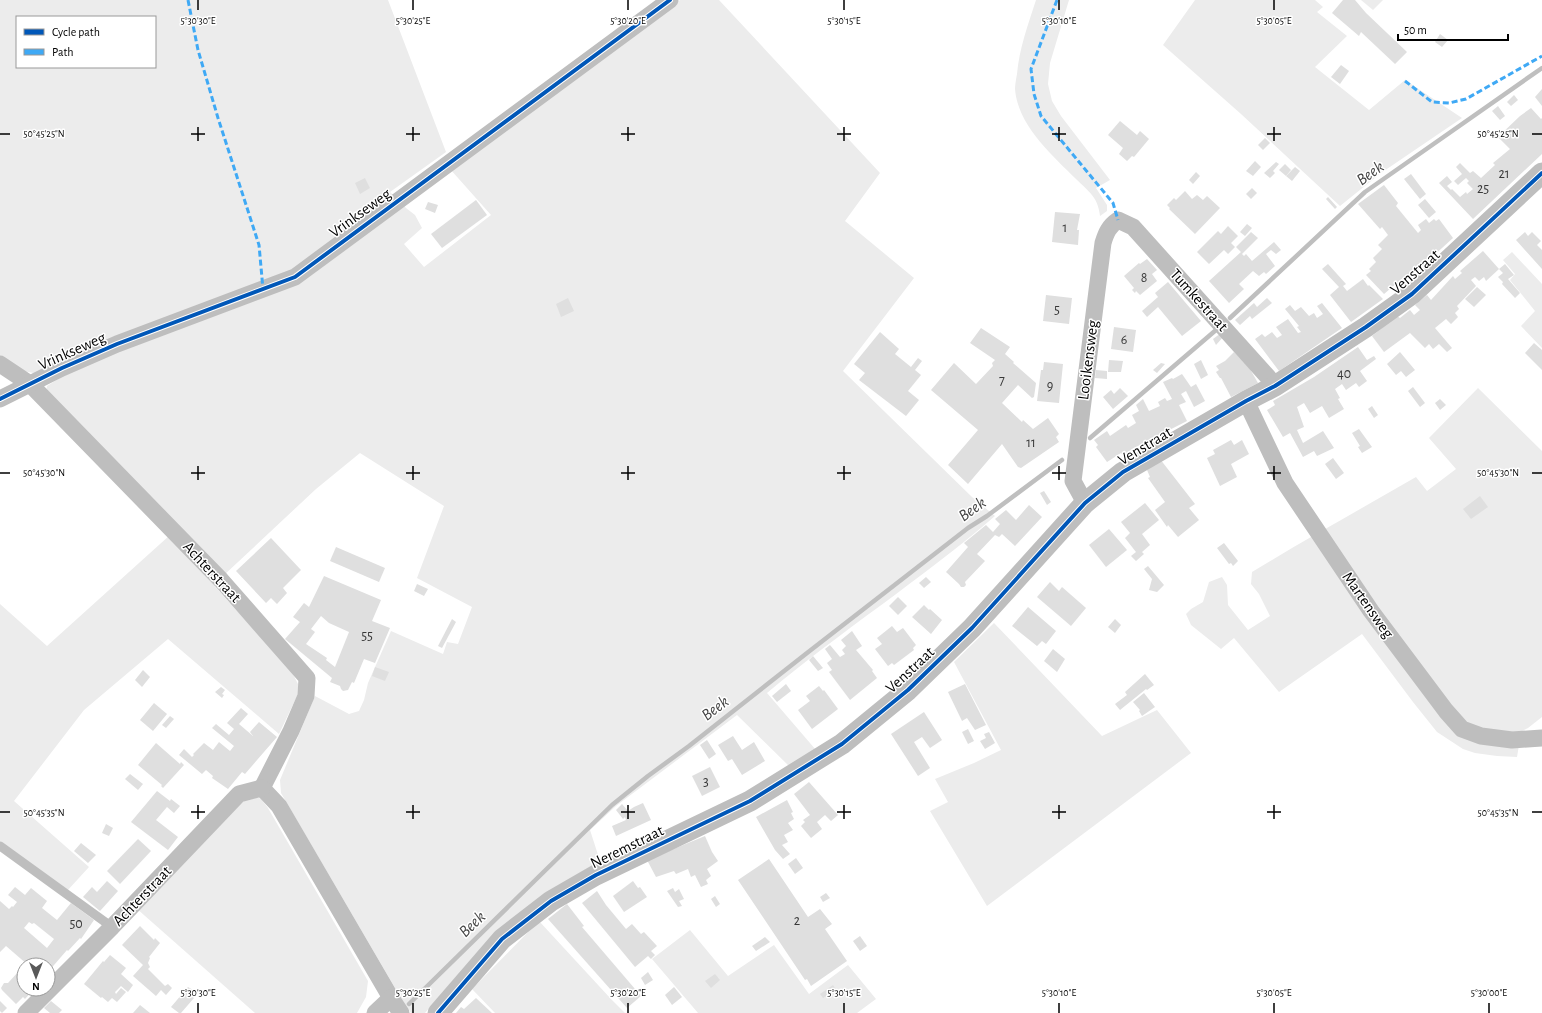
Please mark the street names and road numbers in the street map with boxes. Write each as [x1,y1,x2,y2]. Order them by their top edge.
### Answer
street label: Vrinkseweg [326,185,394,241]
street label: Venstraat [1387,246,1443,298]
street label: Tumkestraat [1167,266,1231,334]
street label: Looikensweg [1075,319,1101,401]
street label: Vrinkseweg [36,329,108,373]
street label: Venstraat [1115,424,1175,468]
street label: Achterstraat [180,538,244,606]
street label: Martensweg [1339,569,1397,641]
street label: Venstraat [883,644,937,696]
street label: Neremstraat [588,822,666,872]
street label: Achterstraat [110,863,174,929]

